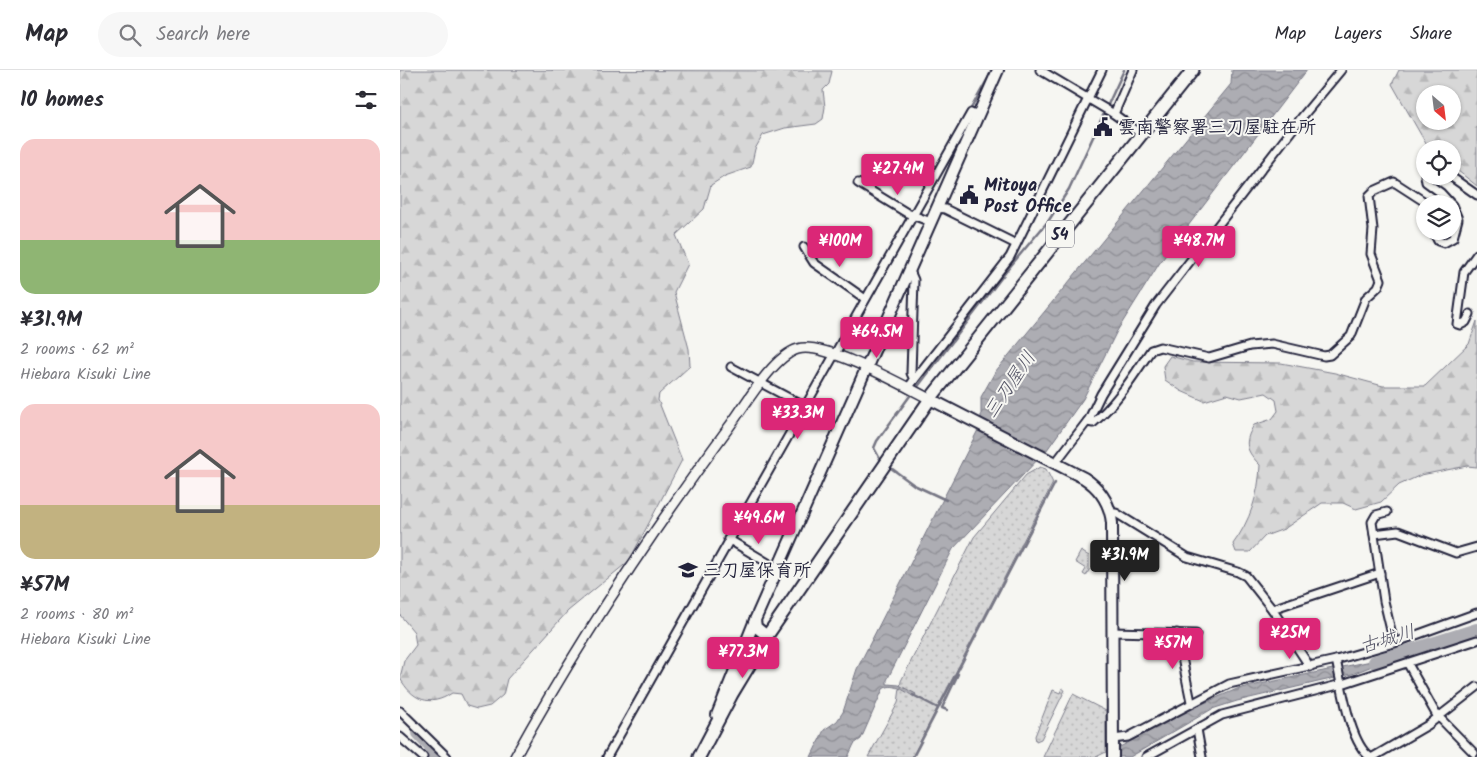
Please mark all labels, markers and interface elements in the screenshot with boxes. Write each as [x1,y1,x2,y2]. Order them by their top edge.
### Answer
search box [98,12,448,57]
text: Map [25,15,68,54]
text: Search here [156,20,250,50]
text: Map [1275,20,1306,49]
text: Layers [1334,20,1382,49]
text: Share [1410,20,1452,49]
icon: search [116,21,144,49]
text: 10 homes [20,84,104,117]
north arrow [1416,85,1461,130]
map controls [1416,85,1461,240]
icon: filters [352,86,380,114]
place label: 雲南警察署三刀屋駐在所 [1118,114,1316,143]
public building icon: 雲南警察署三刀屋駐在所 [1092,116,1114,138]
button: locate [1416,140,1461,185]
pin: ¥27.4M [857,154,939,196]
text: ¥27.4M [872,157,924,182]
icon: home [155,171,245,261]
place label: Mitoya Post Office [984,172,1072,222]
public building icon: Mitoya Post Office [958,184,980,206]
button: layers [1416,195,1461,240]
road number: 54 [1046,220,1074,248]
pin: ¥100M [805,226,875,268]
pin: ¥48.7M [1158,226,1240,268]
text: ¥100M [818,229,862,254]
text: ¥48.7M [1173,229,1225,254]
text: ¥31.9M [20,304,82,337]
pin: ¥64.5M [836,316,918,359]
text: ¥64.5M [851,320,903,345]
text: 2 rooms · 62 m² [20,337,134,362]
water label: 三刀屋川 [977,345,1044,425]
text: Hiebara Kisuki Line [20,362,151,387]
pin: ¥33.3M [757,398,839,440]
text: ¥33.3M [772,401,824,426]
icon: home [155,436,245,526]
pin: ¥49.6M [718,502,800,545]
text: ¥49.6M [733,506,785,531]
pin: ¥31.9M [1084,540,1166,582]
text: ¥31.9M [1101,543,1149,568]
place label: 三刀屋保育所 [703,557,811,586]
school or university icon: 三刀屋保育所 [677,559,699,581]
text: ¥57M [20,569,69,602]
text: 2 rooms · 80 m² [20,602,133,627]
water label: 古城川 [1356,617,1419,663]
pin: ¥25M [1260,618,1320,660]
text: ¥25M [1270,621,1310,646]
text: Hiebara Kisuki Line [20,627,151,652]
pin: ¥57M [1143,628,1203,670]
text: ¥57M [1154,631,1192,656]
pin: ¥77.3M [702,636,784,679]
text: ¥77.3M [718,640,768,665]

